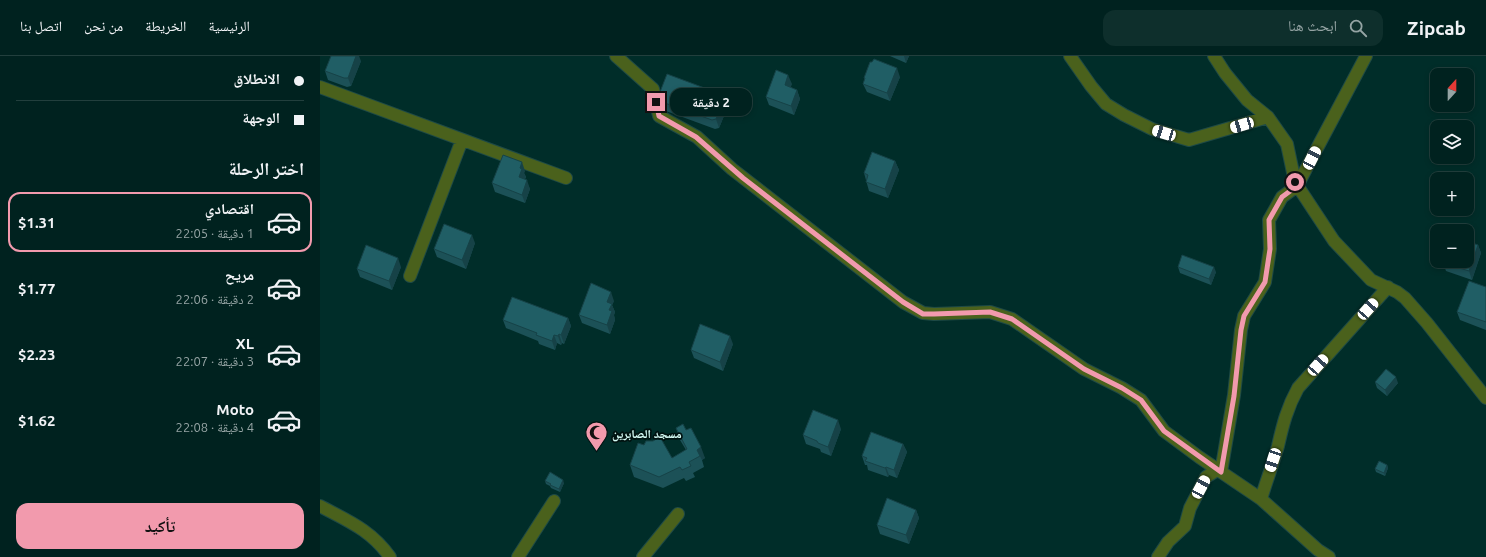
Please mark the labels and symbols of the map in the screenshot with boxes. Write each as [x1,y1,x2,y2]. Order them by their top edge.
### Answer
north arrow [1430,68,1474,112]
callout: 2 دقيقة [670,88,752,116]
route end [647,93,665,111]
car [1229,116,1255,134]
car [1151,124,1177,142]
car [1301,145,1323,171]
route start [1286,173,1304,191]
car [1356,296,1380,322]
car [1306,352,1330,378]
mosque icon: مسجد الصابرين [584,420,610,453]
place label: مسجد الصابرين [612,427,682,442]
car [1264,447,1282,473]
car [1190,474,1212,500]

